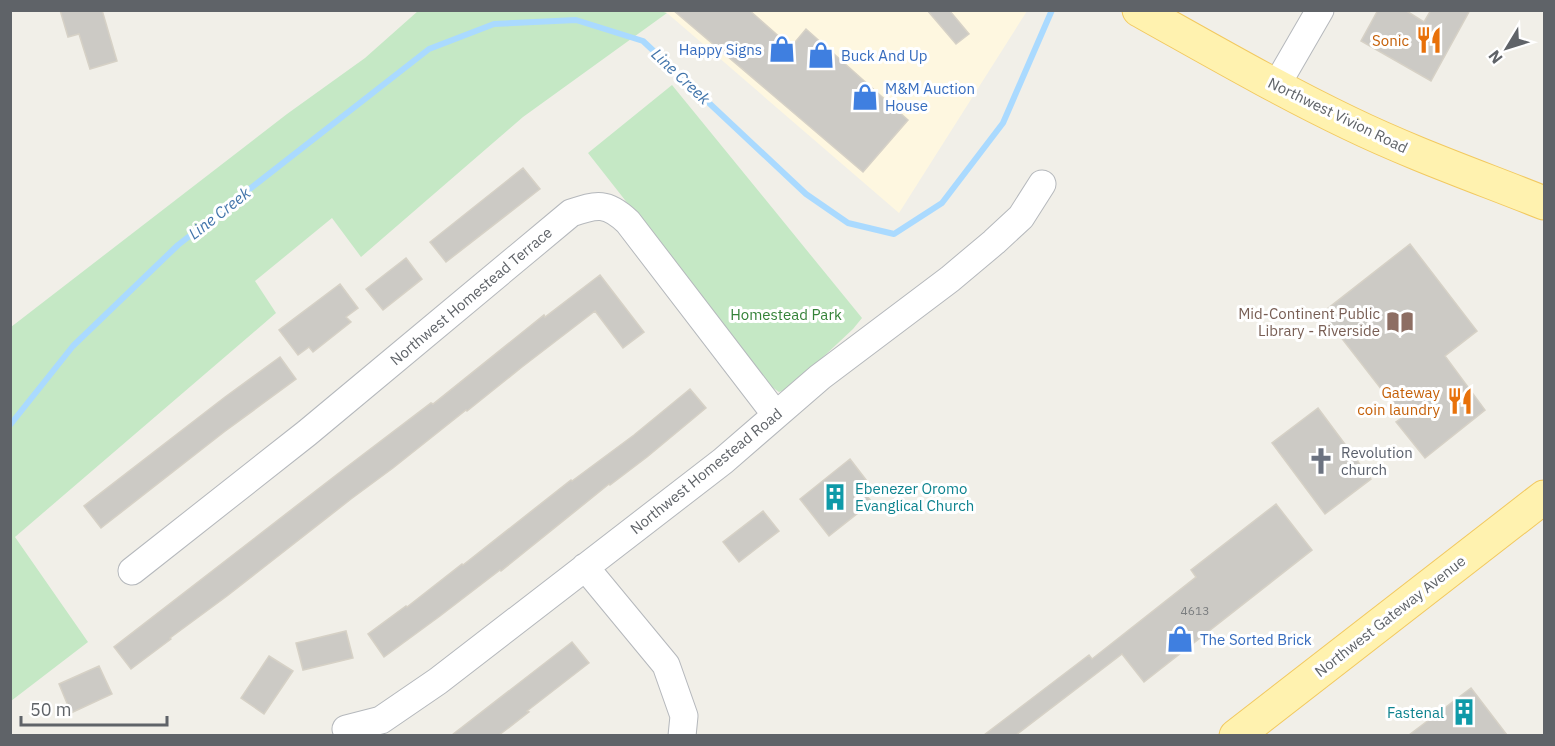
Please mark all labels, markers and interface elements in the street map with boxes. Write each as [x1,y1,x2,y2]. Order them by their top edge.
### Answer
north arrow [1477,18,1537,78]
restaurant icon: Sonic [1414,25,1444,55]
place label: Sonic [1372,31,1409,50]
shop icon: Happy Signs [767,34,797,64]
place label: Happy Signs [679,40,762,59]
shop icon: Buck And Up [806,40,836,70]
water label: Line Creek [647,44,715,109]
place label: Buck And Up [841,46,928,65]
text: N [1484,47,1507,68]
street label: Northwest Vivion Road [1265,73,1411,157]
place label: M&M Auction House [885,79,975,115]
shop icon: M&M Auction House [850,82,880,112]
water label: Line Creek [184,182,254,243]
street label: Northwest Homestead Terrace [386,223,556,369]
place label: Mid-Continent Public Library - Riverside [1238,304,1380,340]
park label: Homestead Park [730,305,842,324]
library icon: Mid-Continent Public Library - Riverside [1385,307,1415,337]
place label: Gateway coin laundry [1357,383,1441,419]
restaurant icon: Gateway coin laundry [1445,386,1475,416]
street label: Northwest Homestead Road [626,404,786,538]
place label: Revolution church [1341,443,1413,479]
church icon: Revolution church [1306,446,1336,476]
place label: Ebenezer Oromo Evanglical Church [855,479,974,515]
building icon: Ebenezer Oromo Evanglical Church [820,482,850,512]
street label: Northwest Gateway Avenue [1311,551,1469,681]
house number: 4613 [1181,603,1209,618]
shop icon: The Sorted Brick [1165,624,1195,654]
place label: The Sorted Brick [1200,630,1312,649]
scale bar [21,689,166,727]
building icon: Fastenal [1449,697,1479,727]
text: 50 m [30,698,72,721]
place label: Fastenal [1387,703,1444,722]

